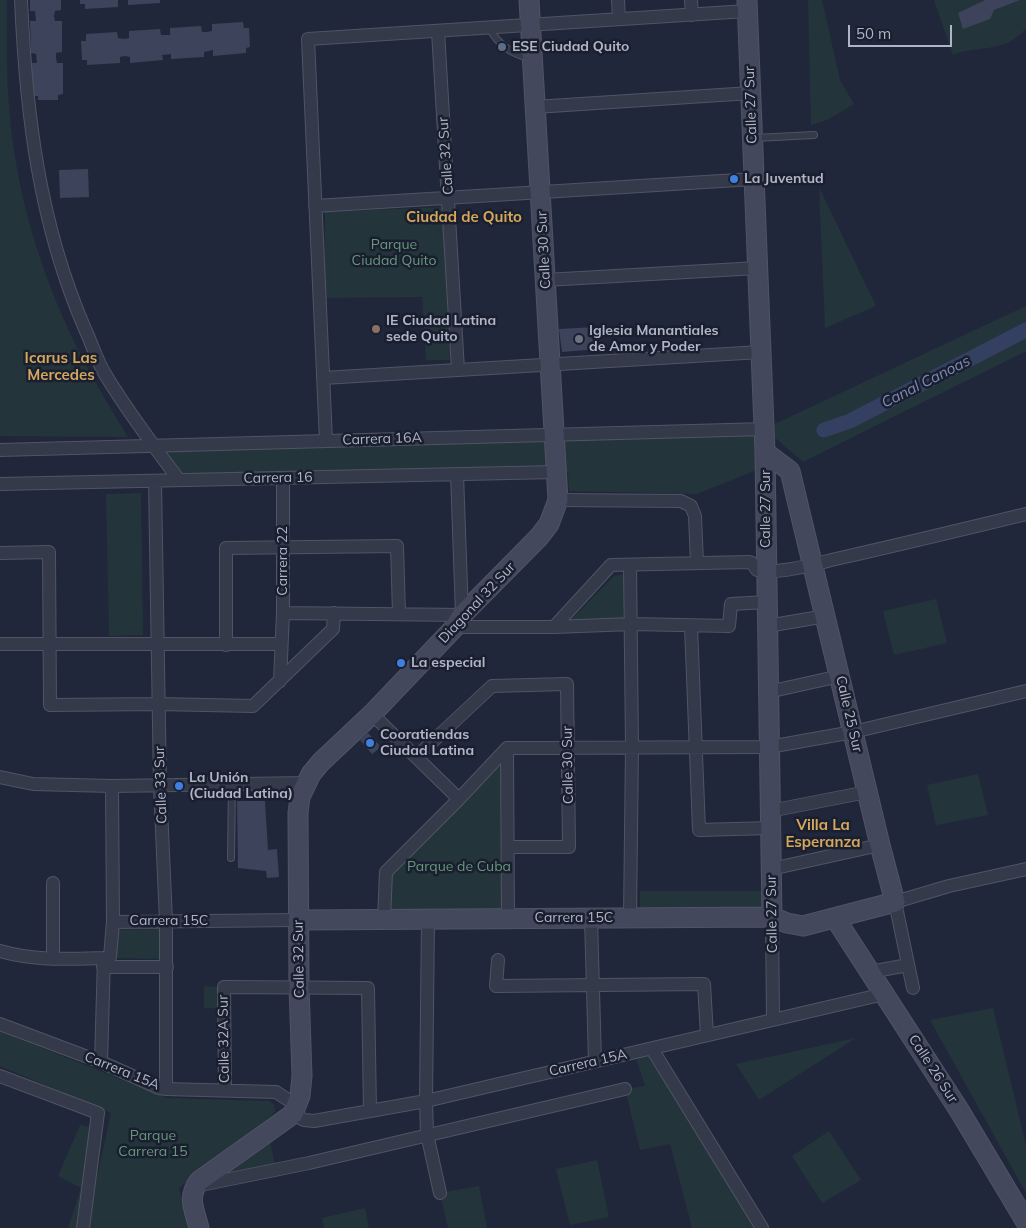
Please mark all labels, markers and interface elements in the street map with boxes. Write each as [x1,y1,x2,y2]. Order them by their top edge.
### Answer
scale bar [851,15,955,47]
text: 50 m [856,24,891,43]
place label: ESE Ciudad Quito [512,39,629,55]
marker: ESE Ciudad Quito [496,41,508,53]
street label: Calle 27 Sur [741,66,761,144]
street label: Calle 32 Sur [435,117,457,195]
place label: La Juventud [744,171,824,187]
marker: La Juventud [728,173,740,185]
district label: Ciudad de Quito [406,208,522,226]
street label: Calle 30 Sur [534,211,554,289]
park label: Parque Ciudad Quito [352,237,436,270]
place label: IE Ciudad Latina sede Quito [386,313,496,346]
marker: IE Ciudad Latina sede Quito [370,323,382,335]
place label: Iglesia Manantiales de Amor y Poder [589,323,719,356]
marker: Iglesia Manantiales de Amor y Poder [573,333,585,345]
district label: Icarus Las Mercedes [25,349,97,384]
water label: Canal Canoas [879,352,973,412]
street label: Carrera 16A [342,429,422,449]
street label: Carrera 16 [243,469,313,487]
street label: Calle 27 Sur [758,470,774,548]
street label: Carrera 22 [275,526,291,596]
street label: Diagonal 32 Sur [435,559,519,647]
place label: La especial [411,655,485,671]
marker: La especial [395,657,407,669]
street label: Calle 25 Sur [832,674,866,754]
street label: Calle 30 Sur [559,726,577,804]
place label: Cooratiendas Ciudad Latina [380,727,474,760]
marker: Cooratiendas Ciudad Latina [364,737,376,749]
street label: Calle 33 Sur [151,746,171,824]
place label: La Unión (Ciudad Latina) [189,770,293,802]
marker: La Unión (Ciudad Latina) [173,780,185,792]
district label: Villa La Esperanza [785,816,861,851]
park label: Parque de Cuba [407,859,511,875]
street label: Calle 27 Sur [763,875,781,953]
street label: Carrera 15C [535,910,613,926]
street label: Carrera 15C [130,913,208,929]
street label: Calle 32 Sur [290,920,308,998]
street label: Calle 32A Sur [215,995,233,1083]
street label: Calle 26 Sur [905,1032,961,1106]
street label: Carrera 15A [547,1046,629,1080]
street label: Carrera 15A [82,1048,162,1094]
park label: Parque Carrera 15 [118,1128,188,1160]

